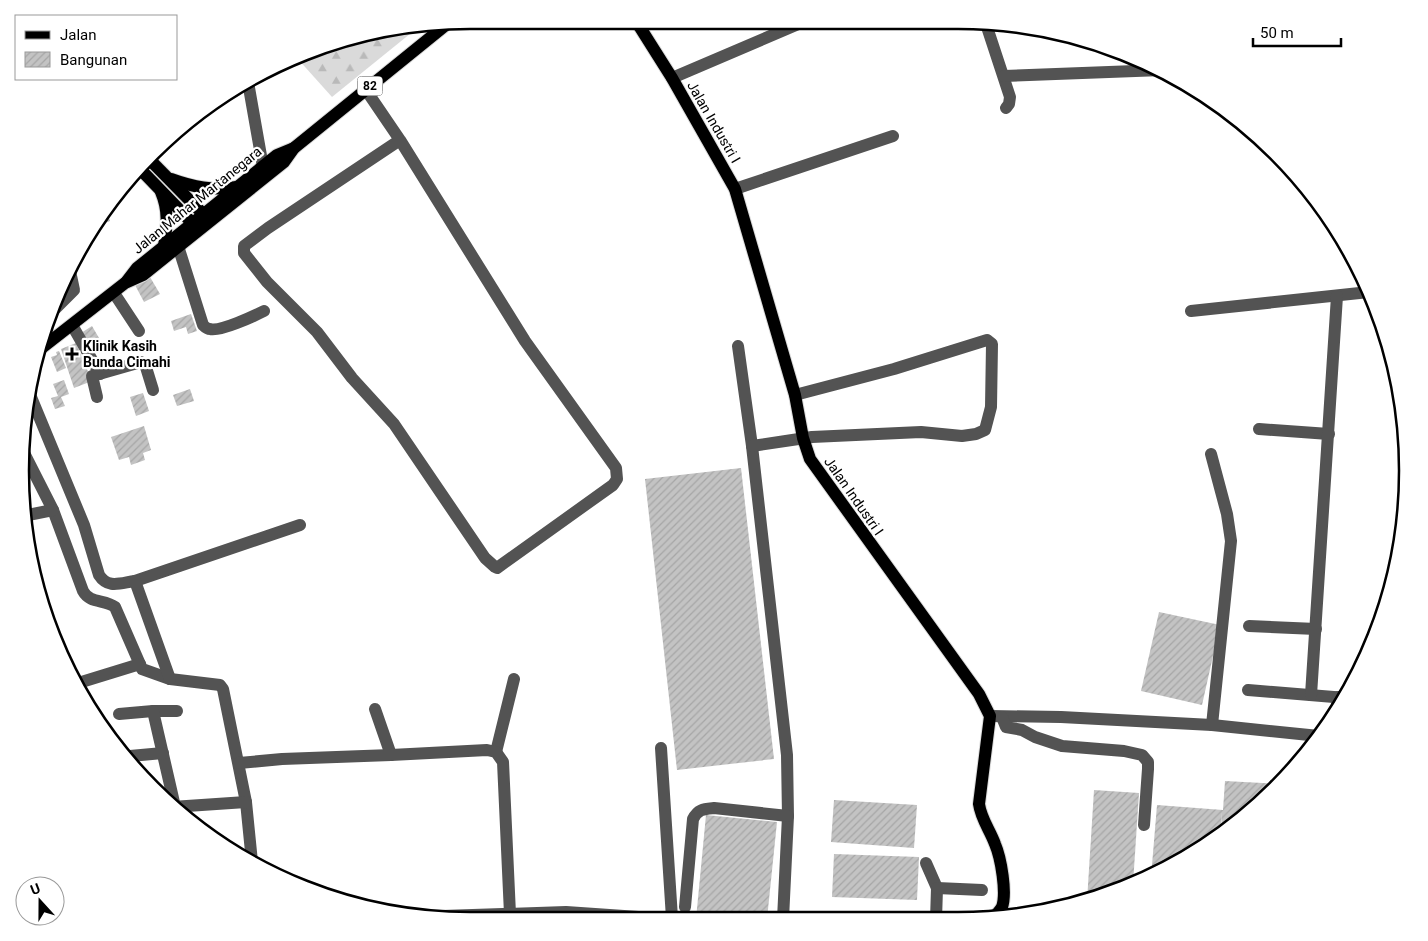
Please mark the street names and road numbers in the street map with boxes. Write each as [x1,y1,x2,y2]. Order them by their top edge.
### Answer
road number: 82 [358,76,382,95]
street label: Jalan Industri I [684,78,744,166]
street label: Jalan Mahar Martanegara [129,143,265,257]
street label: Jalan Industri I [821,454,887,538]

